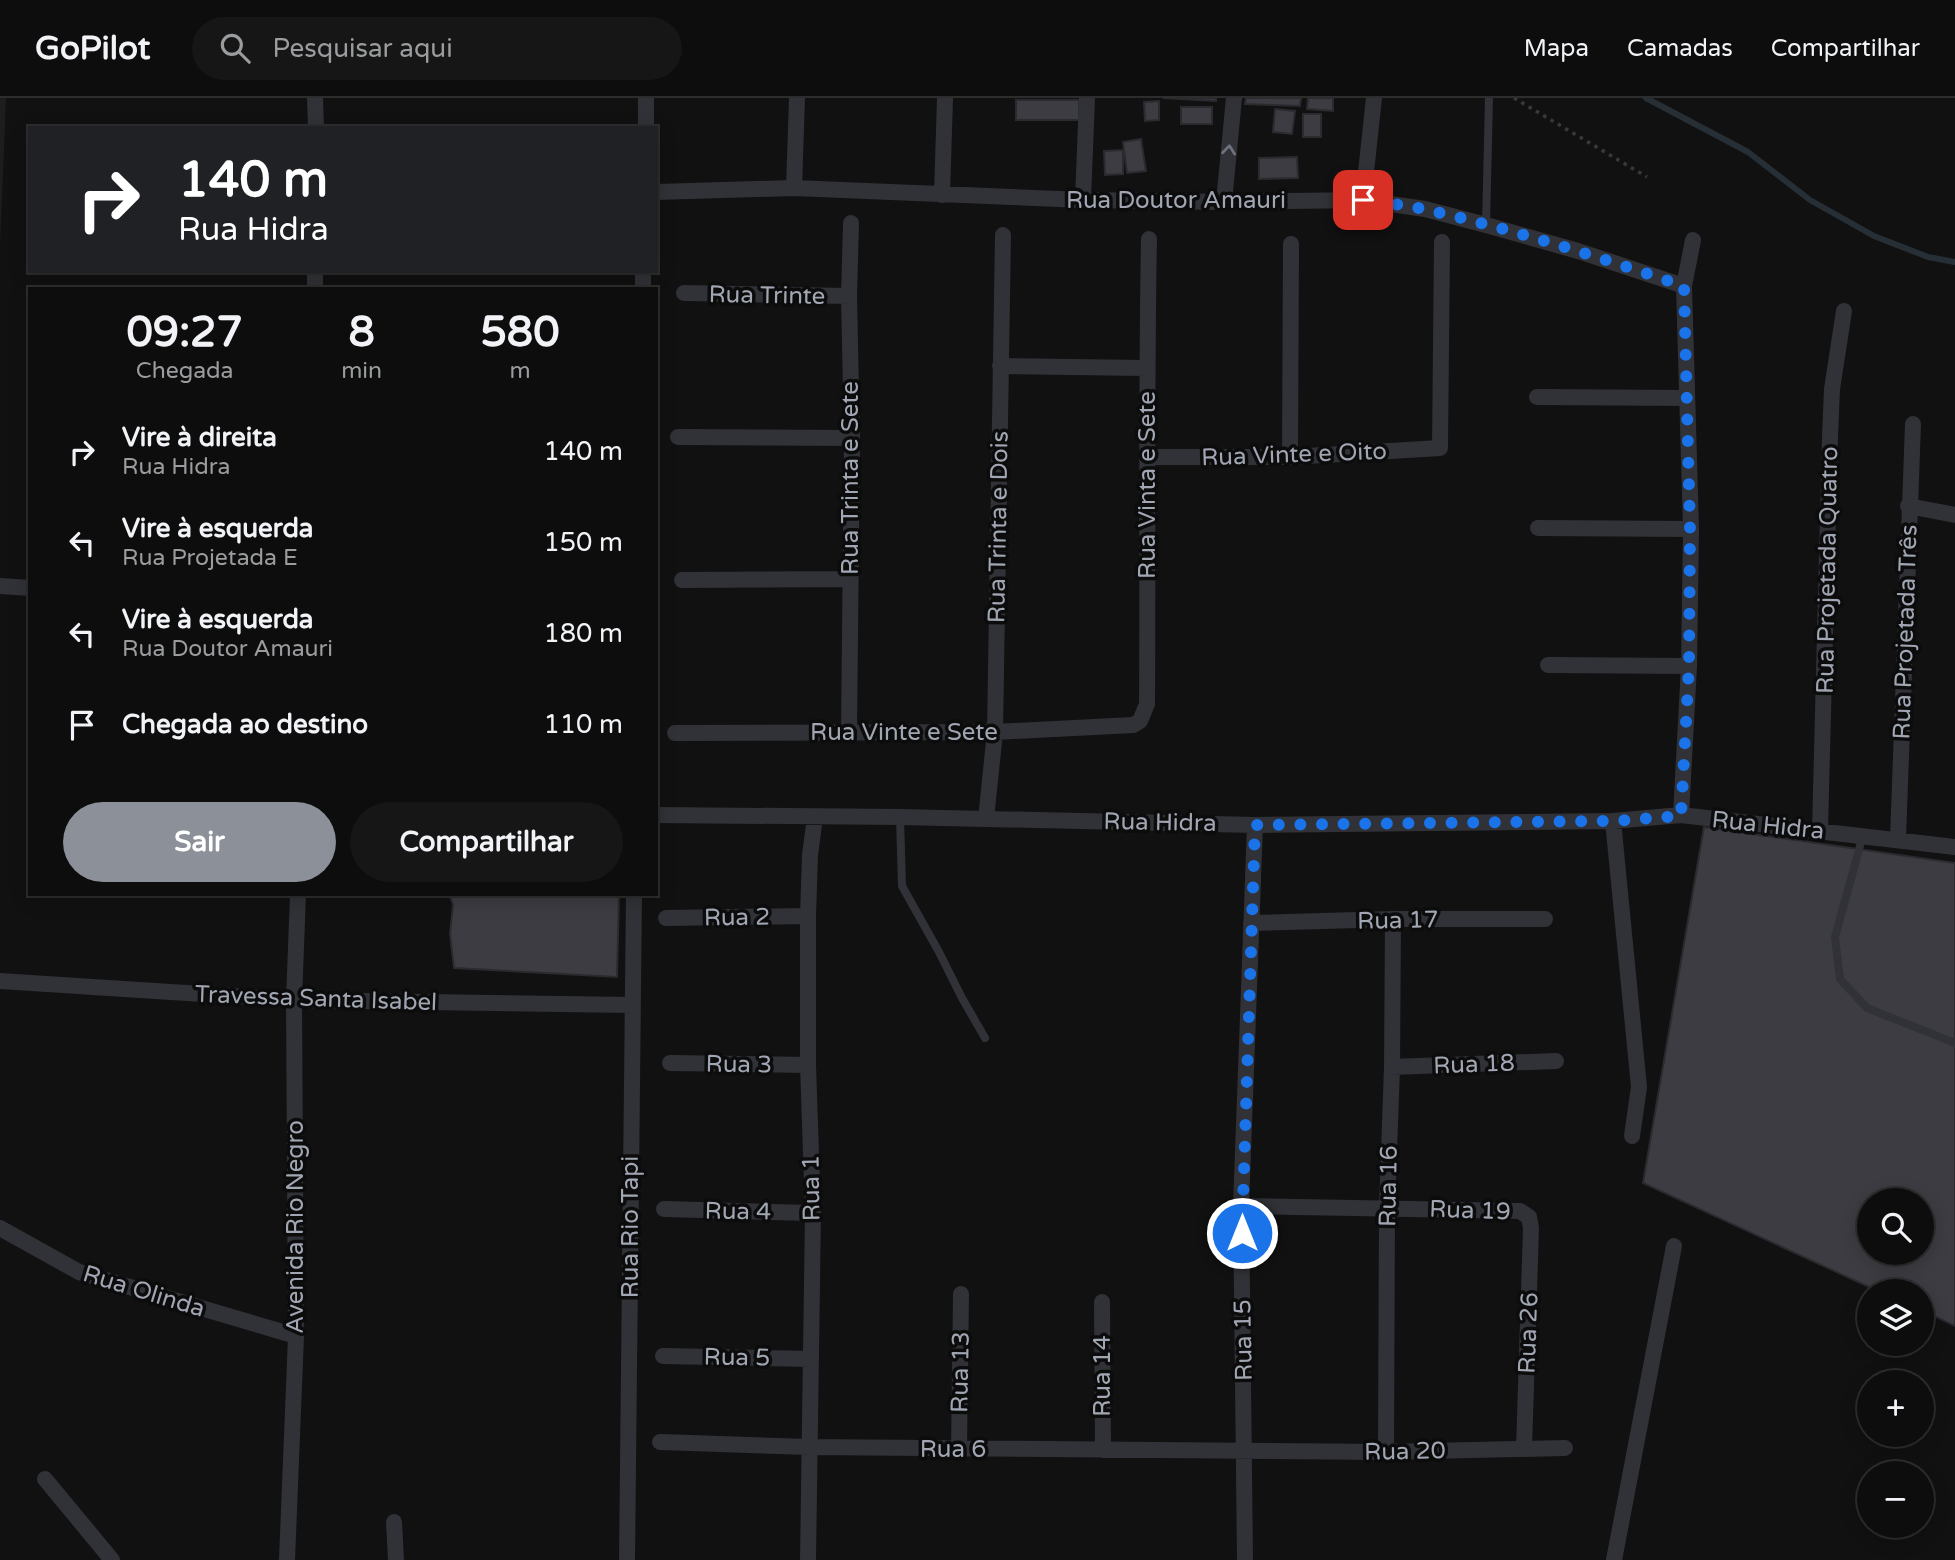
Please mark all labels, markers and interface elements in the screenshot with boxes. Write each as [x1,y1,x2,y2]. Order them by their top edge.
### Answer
search box [192,17,682,80]
text: GoPilot [35,29,150,68]
icon: search [216,29,254,67]
text: Pesquisar aqui [272,33,453,64]
text: Mapa [1524,34,1589,63]
text: Camadas [1627,34,1733,63]
text: Compartilhar [1771,34,1920,63]
one-way arrow [1221,144,1236,155]
text: 140 m [178,151,328,210]
icon: right [63,154,154,245]
pin [1333,170,1393,230]
icon: arrive [1344,181,1382,219]
street label: Rua Doutor Amauri [1066,186,1286,215]
text: Rua Hidra [178,211,329,249]
street label: Rua Trinte [708,280,826,311]
text: 09:27 [126,307,243,358]
text: 8 [348,307,375,358]
text: 580 [480,307,560,358]
text: Chegada [136,357,234,385]
text: min [341,357,382,385]
text: m [509,357,531,385]
street label: Rua Trinta e Sete [836,381,865,575]
street label: Rua Vinta e Sete [1133,391,1162,579]
text: Vire à direita [122,422,277,453]
street label: Rua Trinta e Dois [982,431,1015,623]
icon: right [63,433,101,471]
text: 140 m [543,436,623,467]
street label: Rua Vinte e Oito [1201,437,1387,472]
street label: Rua Projetada Quatro [1811,446,1844,694]
text: Rua Hidra [122,453,230,481]
text: Vire à esquerda [122,513,313,544]
icon: left [63,524,101,562]
street label: Rua Projetada Três [1887,524,1924,740]
text: 150 m [543,527,623,558]
text: Rua Projetada E [122,544,298,572]
text: Vire à esquerda [122,604,313,635]
icon: left [63,615,101,653]
text: 180 m [543,618,623,649]
text: Rua Doutor Amauri [122,635,333,663]
icon: arrive [63,706,101,744]
text: Chegada ao destino [122,709,368,740]
text: 110 m [543,709,623,740]
street label: Rua Vinte e Sete [810,718,998,747]
button: Sair [63,802,336,882]
button: Compartilhar [350,802,623,882]
street label: Rua Hidra [1710,805,1826,846]
street label: Rua Hidra [1103,807,1217,838]
street label: Rua 2 [704,902,771,933]
street label: Rua 17 [1357,905,1439,936]
street label: Travessa Santa Isabel [194,980,438,1017]
street label: Rua 3 [705,1049,772,1080]
street label: Rua 18 [1433,1049,1515,1080]
street label: Avenida Rio Negro [281,1120,310,1334]
street label: Rua 16 [1373,1145,1404,1227]
street label: Rua 1 [796,1154,827,1221]
street label: Rua Rio Tapi [616,1156,645,1298]
map controls [1857,1188,1934,1538]
button: search [1857,1188,1934,1265]
street label: Rua 19 [1429,1195,1511,1226]
street label: Rua 4 [704,1196,771,1227]
position arrow [1205,1196,1279,1270]
street label: Rua Olinda [79,1259,208,1324]
button: layers [1857,1279,1934,1356]
street label: Rua 26 [1513,1292,1544,1374]
street label: Rua 15 [1228,1299,1259,1381]
street label: Rua 13 [945,1331,976,1413]
street label: Rua 14 [1088,1335,1117,1417]
street label: Rua 5 [703,1342,770,1373]
button: + [1857,1370,1934,1447]
street label: Rua 6 [920,1435,986,1464]
street label: Rua 20 [1364,1436,1446,1467]
button: − [1857,1461,1934,1538]

